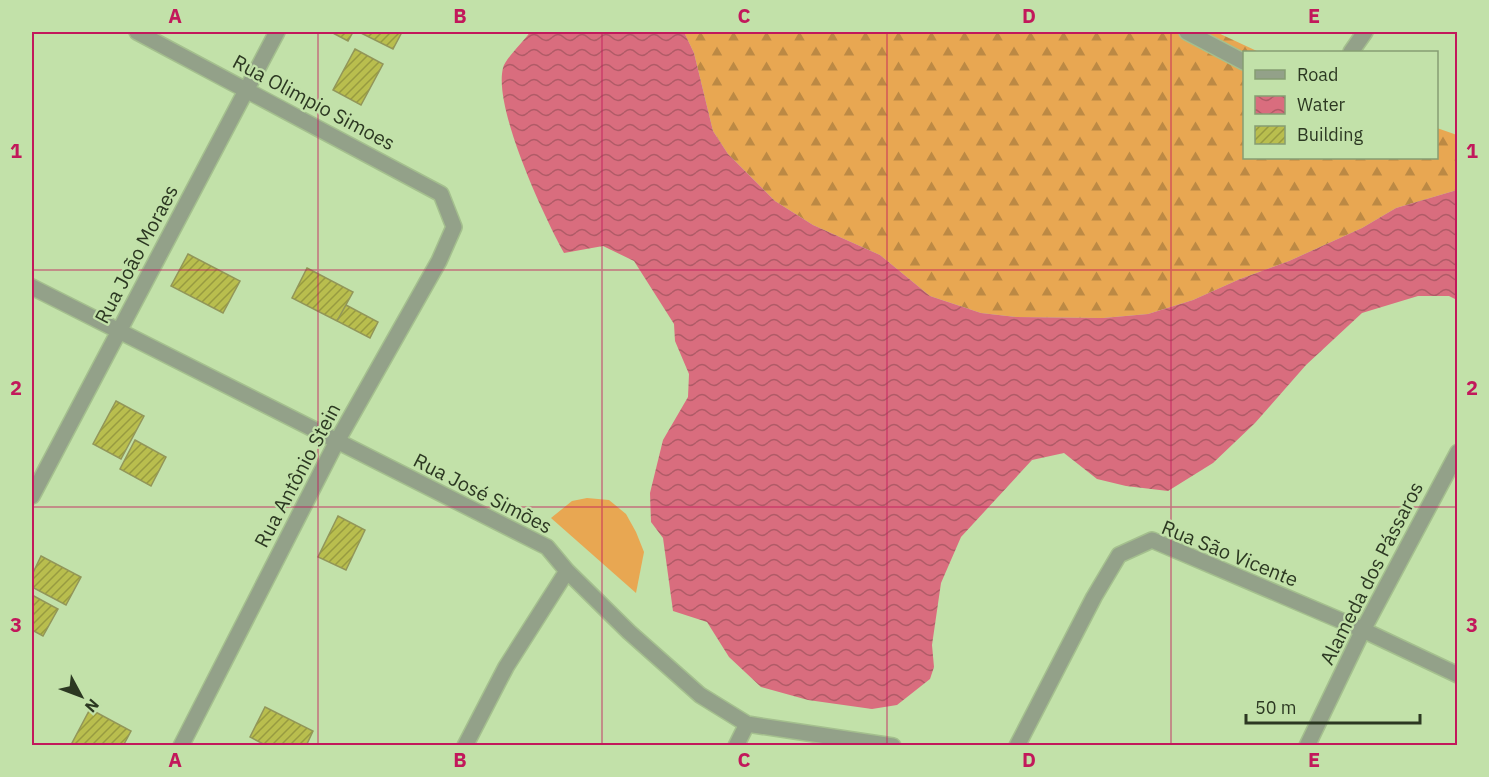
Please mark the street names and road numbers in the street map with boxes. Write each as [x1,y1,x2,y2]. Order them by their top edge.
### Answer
street label: Rua Olimpio Simoes [228,48,400,156]
street label: Rua João Moraes [88,180,184,328]
street label: Rua Antônio Stein [248,398,346,552]
street label: Rua José Simões [409,446,557,540]
street label: Alameda dos Pássaros [1313,477,1429,669]
street label: Rua São Vicente [1158,513,1302,593]

